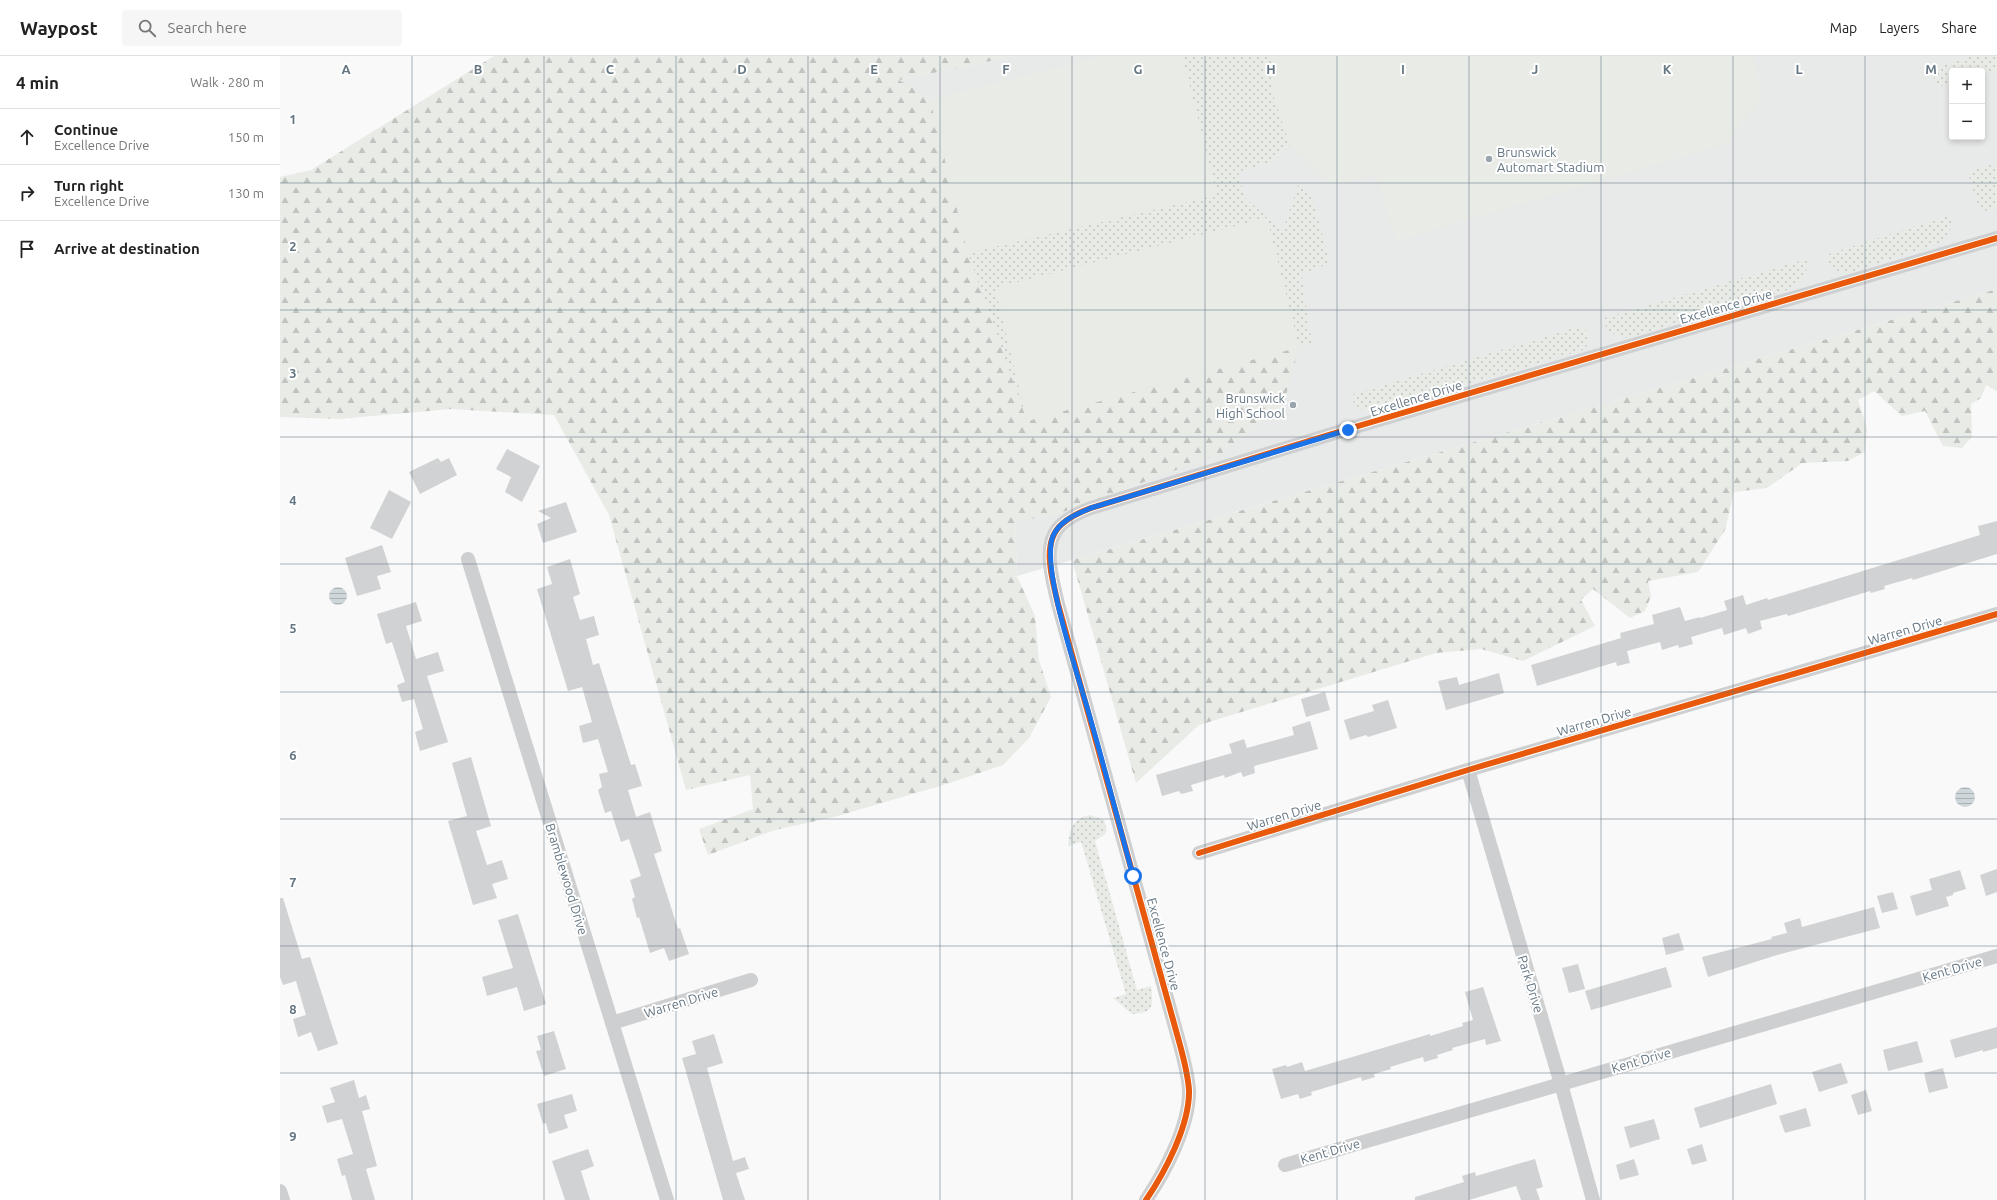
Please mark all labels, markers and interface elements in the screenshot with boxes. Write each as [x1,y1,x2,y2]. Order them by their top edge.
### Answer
search box [122,10,402,46]
text: Waypost [20,17,98,39]
icon: search [136,17,158,39]
text: Search here [168,19,247,36]
text: Map [1830,20,1857,36]
text: Layers [1879,20,1919,36]
text: Share [1941,20,1977,36]
text: A [341,62,351,76]
text: B [474,62,483,76]
text: C [606,62,615,76]
text: D [737,62,747,76]
text: E [870,62,878,76]
text: F [1002,62,1010,76]
text: G [1134,62,1143,76]
text: H [1266,62,1276,76]
text: I [1401,62,1405,76]
text: J [1532,62,1538,76]
text: K [1663,62,1672,76]
text: L [1795,62,1803,76]
text: M [1925,62,1937,76]
map controls [1949,68,1985,140]
button: + [1949,68,1985,104]
text: 4 min [16,73,59,92]
text: Walk · 280 m [190,75,264,89]
button: − [1949,104,1985,140]
text: 1 [289,112,297,126]
text: Continue [54,121,118,138]
icon: ahead [16,126,38,148]
text: 150 m [228,130,264,144]
text: Excellence Drive [54,138,149,152]
place label: Brunswick Automart Stadium [1497,145,1604,174]
marker: Brunswick Automart Stadium [1484,154,1494,164]
text: Turn right [54,177,124,194]
icon: right [16,182,38,204]
text: 130 m [228,186,264,200]
text: Excellence Drive [54,194,149,208]
icon: arrive [16,238,38,260]
text: 2 [289,239,297,253]
text: Arrive at destination [54,240,200,257]
street label: Excellence Drive [1678,286,1774,326]
text: 3 [289,366,297,380]
street label: Excellence Drive [1368,377,1464,419]
place label: Brunswick High School [1216,391,1286,420]
marker: Brunswick High School [1288,400,1298,410]
route end [1339,421,1357,439]
text: 4 [289,493,297,507]
street label: Warren Drive [1866,613,1944,647]
text: 5 [289,621,297,635]
street label: Warren Drive [1555,704,1633,738]
text: 6 [289,748,297,762]
street label: Warren Drive [1245,797,1323,833]
street label: Bramblewood Drive [543,822,591,936]
route start [1124,867,1142,885]
text: 7 [289,875,297,889]
street label: Excellence Drive [1145,896,1183,992]
street label: Park Drive [1516,953,1546,1015]
street label: Kent Drive [1921,954,1983,984]
street label: Warren Drive [642,984,720,1020]
text: 8 [289,1002,297,1016]
street label: Kent Drive [1610,1045,1672,1075]
text: 9 [289,1129,297,1143]
street label: Kent Drive [1299,1136,1361,1166]

